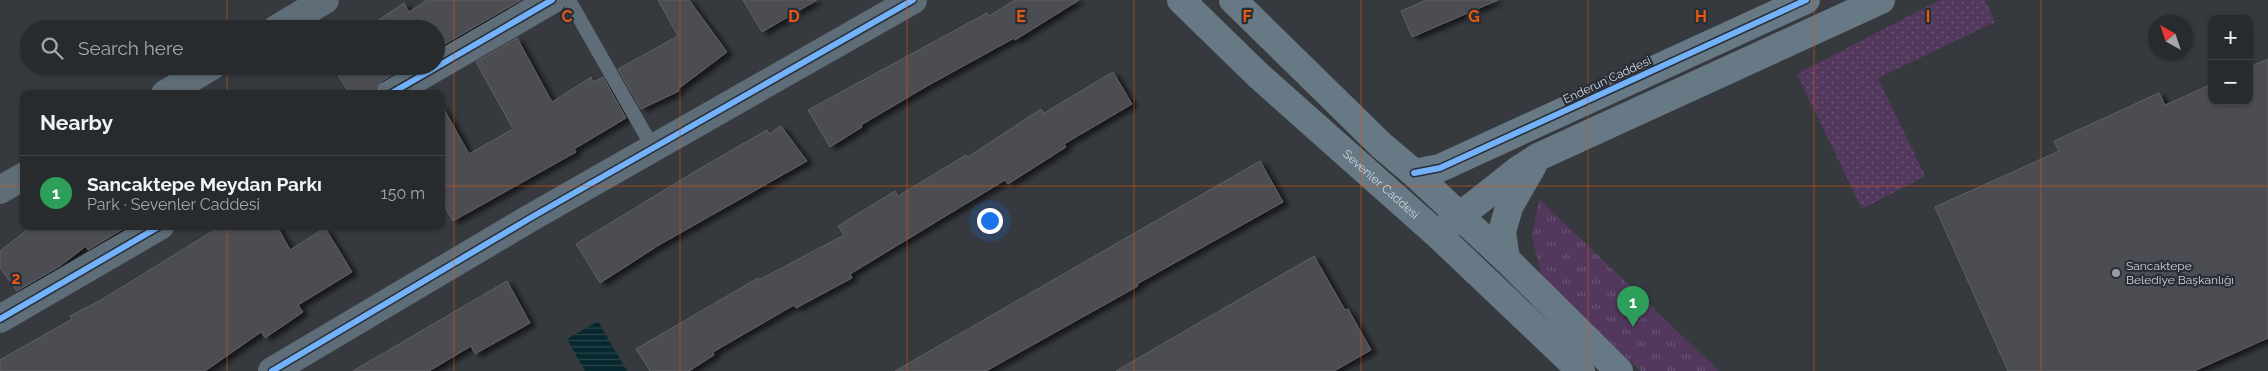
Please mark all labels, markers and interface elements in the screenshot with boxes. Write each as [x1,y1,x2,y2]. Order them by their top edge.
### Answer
text: C [562,7,573,26]
text: D [788,7,800,26]
text: E [1016,7,1026,26]
text: F [1242,7,1252,26]
text: G [1468,7,1480,26]
text: H [1695,7,1707,26]
text: I [1926,7,1930,26]
north arrow [2148,15,2193,60]
map controls [2208,15,2253,105]
button: + [2208,15,2253,60]
search box [20,20,445,75]
icon: search [38,34,66,62]
text: Search here [78,37,184,59]
street label: Enderun Caddesi [1561,54,1653,106]
button: − [2208,60,2253,105]
text: Nearby [40,110,113,135]
street label: Sevenler Caddesi [1340,147,1422,222]
text: Sancaktepe Meydan Parkı [87,173,322,195]
text: 1 [52,184,60,203]
text: 150 m [381,184,425,203]
text: Park · Sevenler Caddesi [87,195,260,214]
your location [977,208,1003,234]
place label: Sancaktepe Belediye Başkanlığı [2126,259,2234,287]
marker: Sancaktepe Belediye Başkanlığı [2110,267,2122,279]
text: 2 [11,269,21,288]
pin: 1 [1617,286,1649,327]

